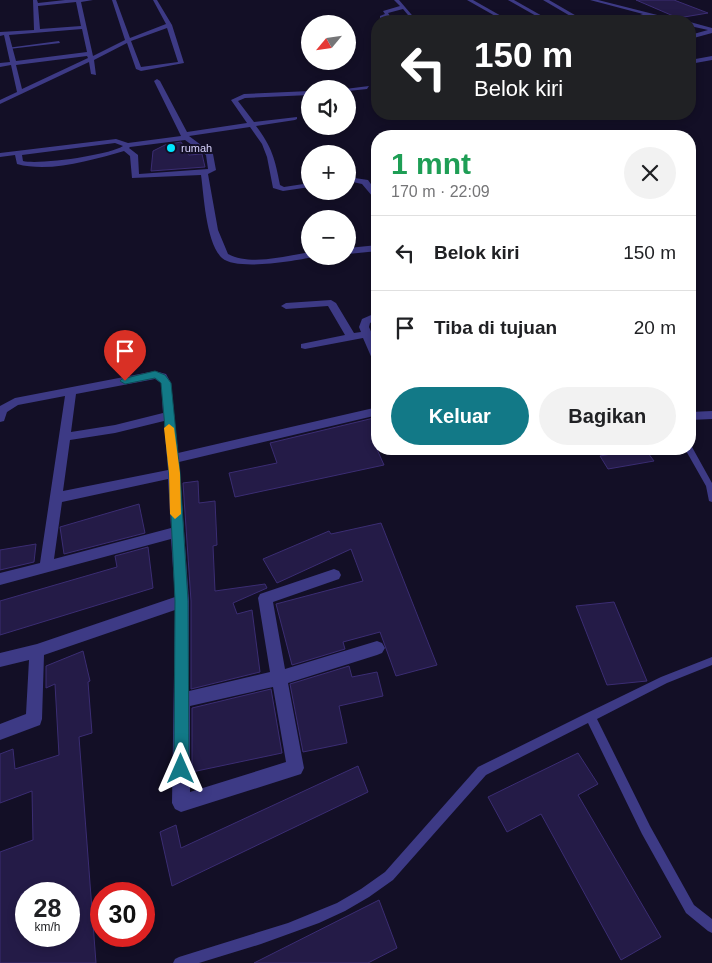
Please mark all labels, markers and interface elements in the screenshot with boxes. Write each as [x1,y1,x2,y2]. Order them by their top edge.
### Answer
north arrow [301,15,356,70]
map controls [301,15,356,265]
icon: left [391,35,456,100]
text: 150 m [474,35,573,74]
text: Belok kiri [474,76,563,101]
button: sound [301,80,356,135]
marker: rumah [165,142,177,154]
place label: rumah [181,142,212,154]
button: + [301,145,356,200]
text: 1 mnt [391,147,471,180]
button: close [624,147,676,199]
text: 170 m · 22:09 [391,183,490,200]
button: − [301,210,356,265]
icon: left [391,239,419,267]
text: Belok kiri [434,242,520,263]
text: 150 m [623,242,676,263]
icon: arrive [391,314,419,342]
text: Tiba di tujuan [434,317,557,338]
text: 20 m [634,317,676,338]
pin [104,330,146,381]
icon: arrive [111,337,139,365]
button: Keluar [391,387,529,445]
button: Bagikan [539,387,676,445]
position arrow [154,742,206,794]
speed limit sign: 30 [90,882,155,947]
text: 28 [34,894,61,922]
text: km/h [34,920,61,934]

